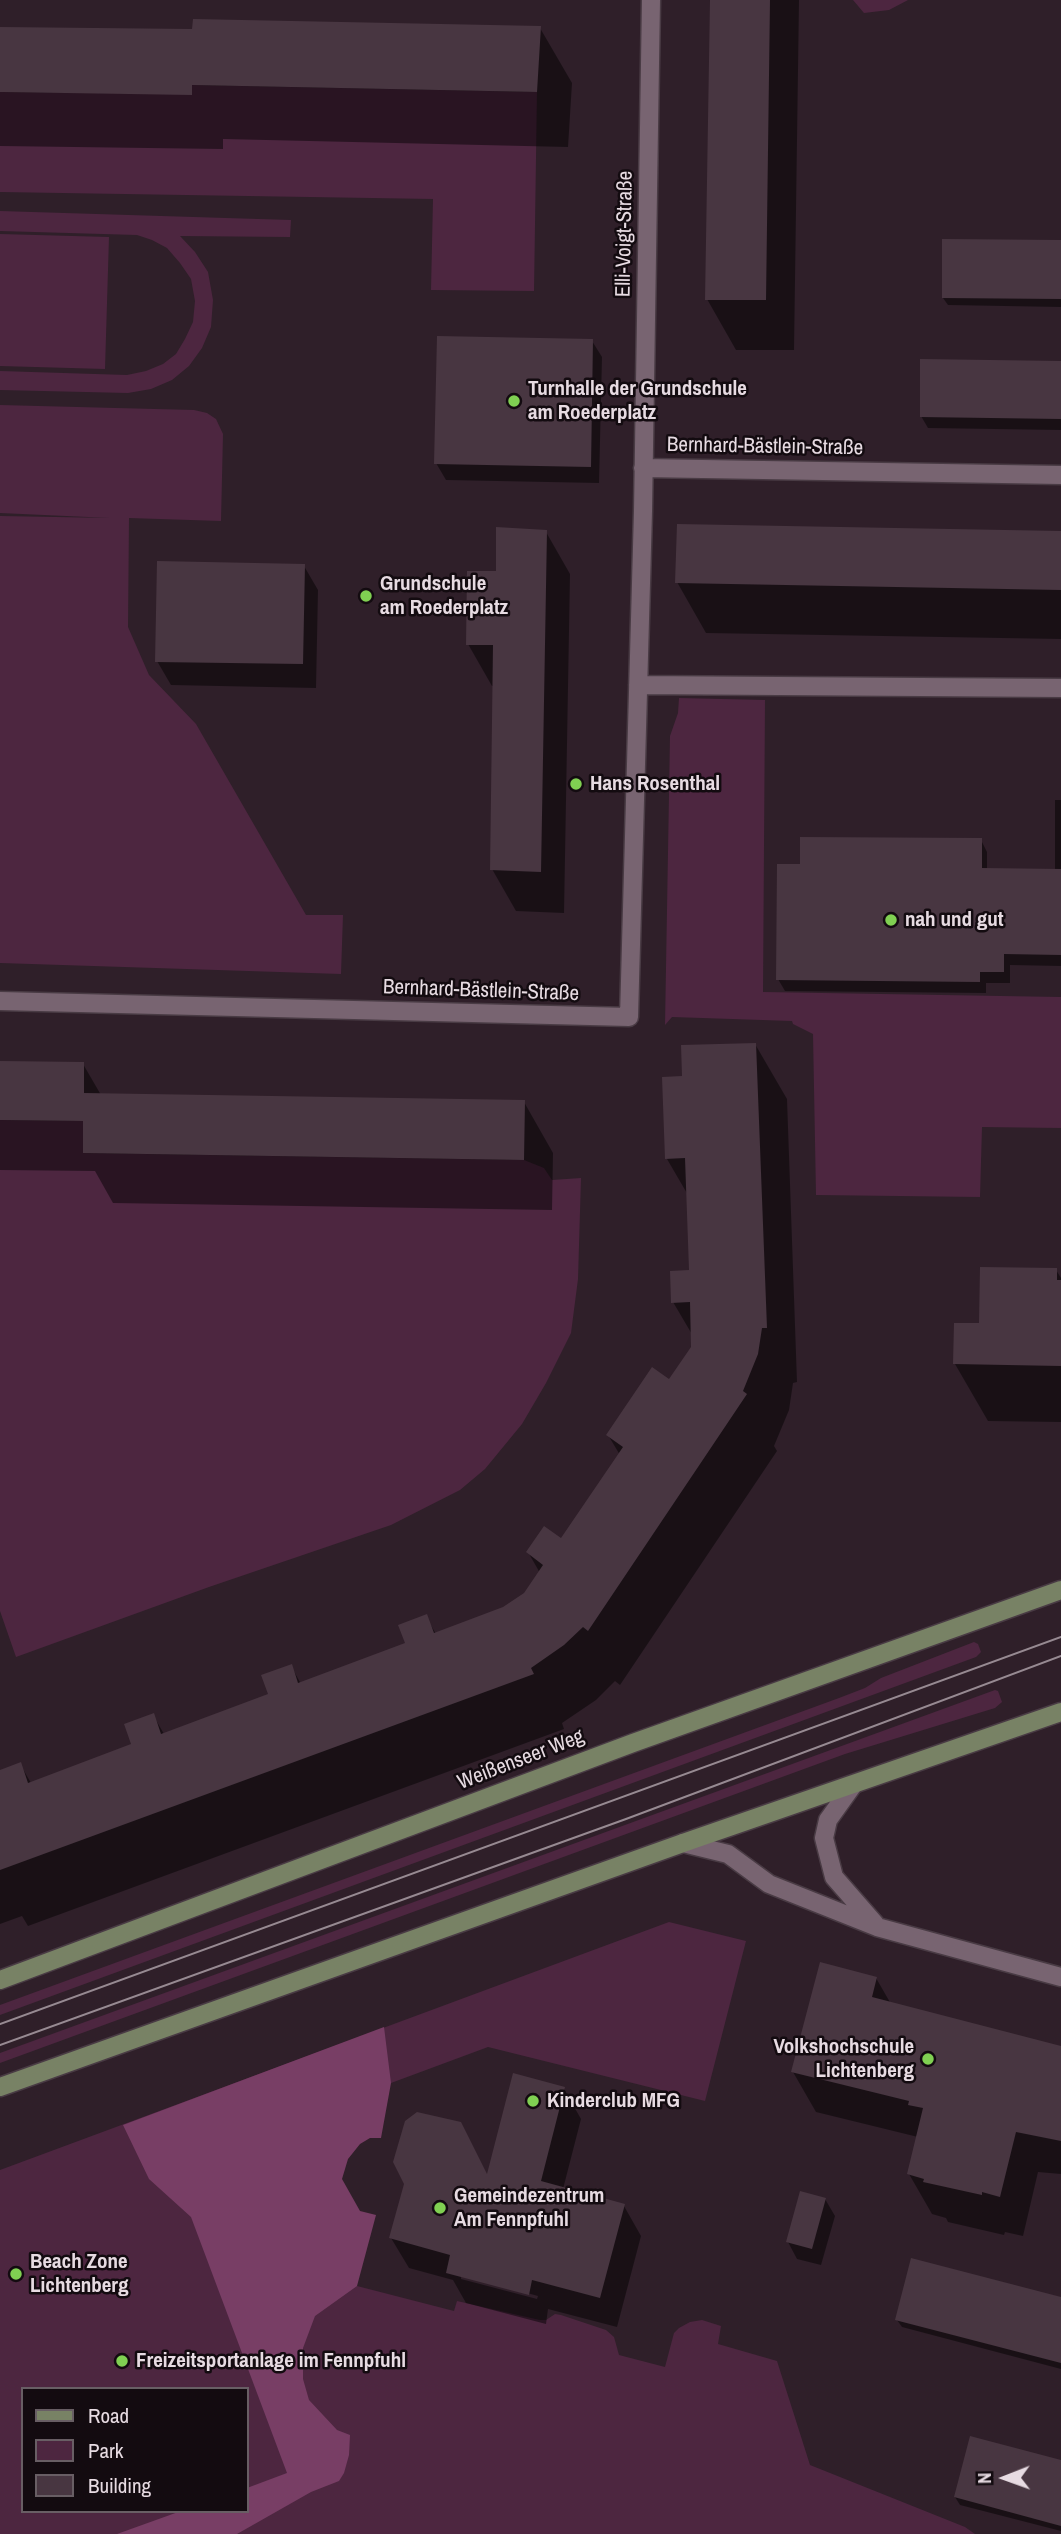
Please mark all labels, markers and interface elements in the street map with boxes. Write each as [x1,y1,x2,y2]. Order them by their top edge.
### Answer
street label: Elli-Voigt-Straße [611,171,639,297]
place label: Turnhalle der Grundschule am Roederplatz [528,376,747,426]
marker: Turnhalle der Grundschule am Roederplatz [506,393,522,409]
street label: Bernhard-Bästlein-Straße [667,433,863,461]
place label: Grundschule am Roederplatz [380,571,508,621]
marker: Grundschule am Roederplatz [358,588,374,604]
place label: Hans Rosenthal [590,771,720,797]
marker: Hans Rosenthal [568,776,584,792]
place label: nah und gut [905,907,1004,933]
marker: nah und gut [883,912,899,928]
street label: Bernhard-Bästlein-Straße [383,975,579,1007]
street label: Weißenseer Weg [454,1724,588,1796]
place label: Volkshochschule Lichtenberg [774,2034,914,2084]
marker: Volkshochschule Lichtenberg [920,2051,936,2067]
place label: Kinderclub MFG [547,2088,680,2114]
marker: Kinderclub MFG [525,2093,541,2109]
place label: Gemeindezentrum Am Fennpfuhl [454,2183,604,2233]
marker: Gemeindezentrum Am Fennpfuhl [432,2200,448,2216]
place label: Beach Zone Lichtenberg [30,2249,129,2299]
marker: Beach Zone Lichtenberg [8,2266,24,2282]
place label: Freizeitsportanlage im Fennpfuhl [136,2348,406,2374]
marker: Freizeitsportanlage im Fennpfuhl [114,2353,130,2369]
legend [21,2387,248,2513]
text: Road [88,2401,129,2430]
text: Park [88,2436,123,2465]
north arrow [970,2443,1040,2513]
text: Building [88,2471,151,2500]
text: N [971,2473,997,2484]

